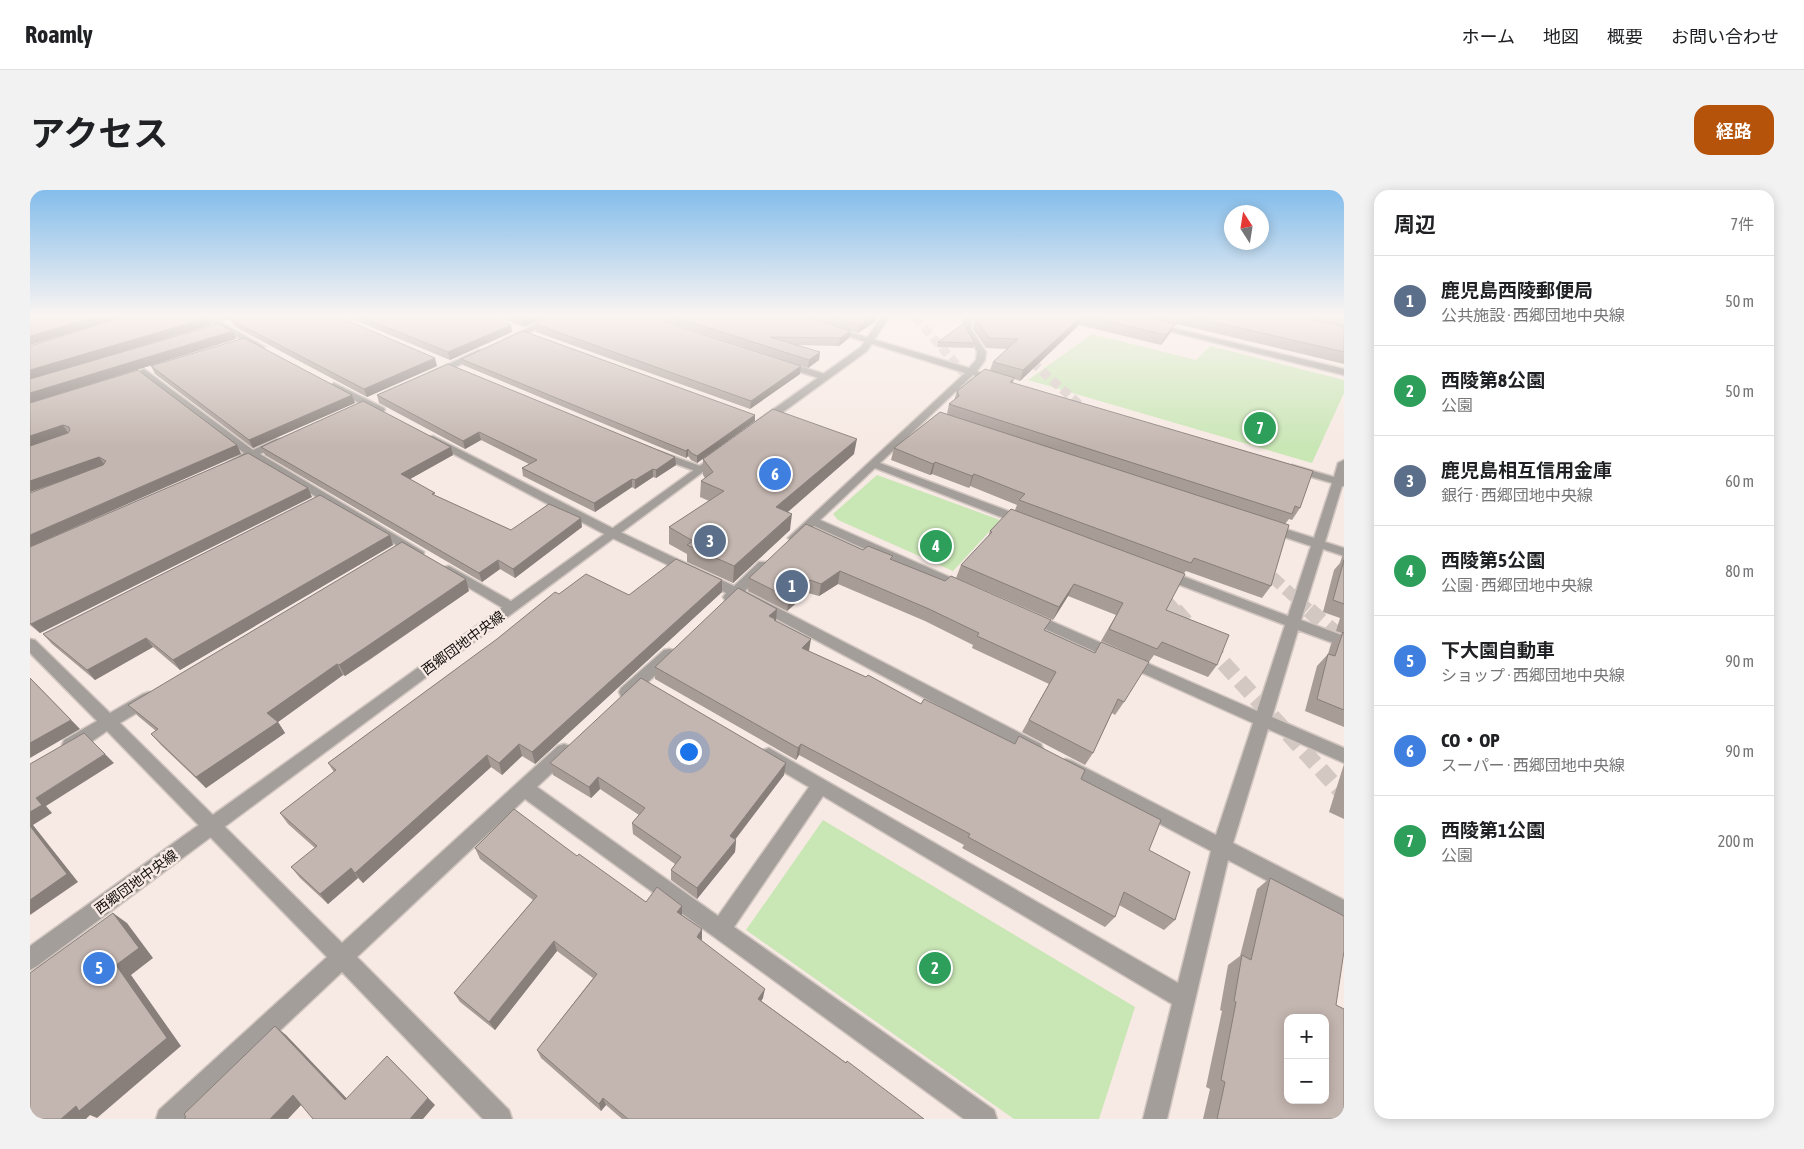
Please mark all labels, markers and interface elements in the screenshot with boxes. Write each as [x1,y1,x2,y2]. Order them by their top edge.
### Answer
text: Roamly [25,21,93,48]
text: ホーム [1462,26,1515,47]
text: 地図 [1543,26,1579,47]
text: 概要 [1607,26,1643,47]
text: お問い合わせ [1671,26,1779,47]
button: 経路 [1694,105,1774,155]
text: アクセス [30,113,168,153]
north arrow [1224,205,1269,250]
text: 周辺 [1394,212,1436,236]
text: 7件 [1730,215,1754,233]
text: 鹿児島西陵郵便局 [1441,279,1593,301]
text: 1 [1406,292,1414,310]
text: 50 m [1725,292,1754,310]
text: 公共施設 · 西郷団地中央線 [1441,306,1625,324]
text: 西陵第8公園 [1441,369,1545,391]
text: 2 [1406,382,1414,400]
text: 50 m [1725,382,1754,400]
text: 公園 [1441,396,1473,414]
pin: 7 [1244,409,1276,447]
pin: 6 [759,455,791,493]
text: 鹿児島相互信用金庫 [1441,459,1612,481]
text: 3 [1406,472,1414,490]
text: 60 m [1725,472,1754,490]
text: 銀行 · 西郷団地中央線 [1441,486,1593,504]
pin: 3 [694,522,726,560]
pin: 4 [920,527,952,565]
text: 西陵第5公園 [1441,549,1545,571]
text: 4 [1406,562,1414,580]
text: 80 m [1725,562,1754,580]
pin: 1 [776,567,808,605]
text: 公園 · 西郷団地中央線 [1441,576,1593,594]
street label: 西郷団地中央線 [419,608,507,678]
text: 下大園自動車 [1441,639,1555,661]
text: 5 [1406,652,1414,670]
text: 90 m [1725,652,1754,670]
text: ショップ · 西郷団地中央線 [1441,666,1625,684]
text: CO・OP [1441,729,1500,751]
your location [676,739,702,765]
text: 6 [1406,742,1414,760]
text: 90 m [1725,742,1754,760]
text: スーパー · 西郷団地中央線 [1441,756,1625,774]
text: 西陵第1公園 [1441,819,1545,841]
text: 7 [1406,832,1414,850]
text: 200 m [1718,832,1754,850]
text: 公園 [1441,846,1473,864]
street label: 西郷団地中央線 [92,847,180,917]
pin: 5 [83,949,115,987]
pin: 2 [919,949,951,987]
map controls [1284,1014,1329,1104]
button: + [1284,1014,1329,1059]
button: − [1284,1059,1329,1104]

